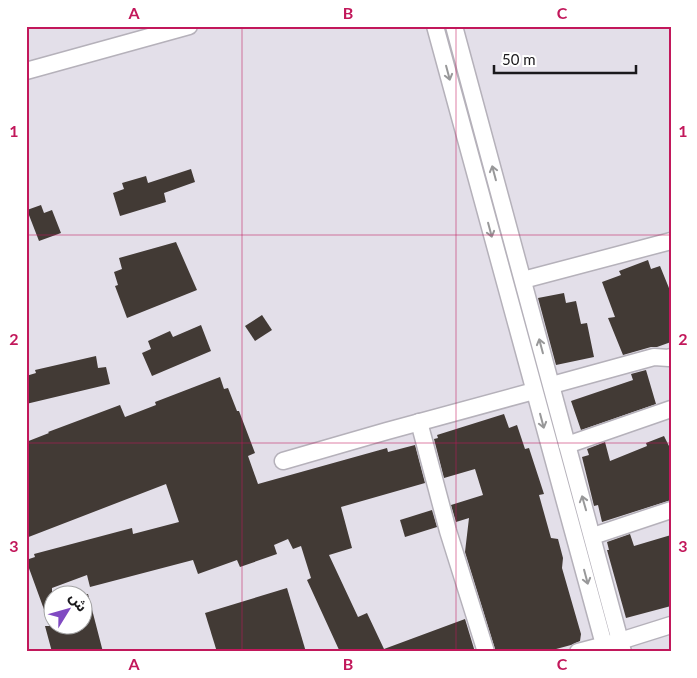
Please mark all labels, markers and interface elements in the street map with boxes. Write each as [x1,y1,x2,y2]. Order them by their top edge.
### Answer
text: A [127,3,140,22]
text: B [343,3,353,22]
text: C [557,3,568,22]
scale bar [494,42,637,74]
text: 50 m [502,50,536,68]
one-way arrow [443,65,453,81]
text: 1 [9,121,19,140]
text: 1 [678,121,688,140]
one-way arrow [489,165,498,181]
one-way arrow [486,222,496,238]
text: 2 [9,329,19,348]
text: 2 [678,329,688,348]
one-way arrow [536,339,546,355]
one-way arrow [538,412,548,428]
one-way arrow [578,496,588,512]
text: 3 [9,536,19,555]
text: 3 [678,536,688,555]
one-way arrow [581,569,591,585]
north arrow [42,586,92,636]
text: ش [66,589,91,615]
text: A [127,654,140,673]
text: B [343,654,353,673]
text: C [557,654,568,673]

